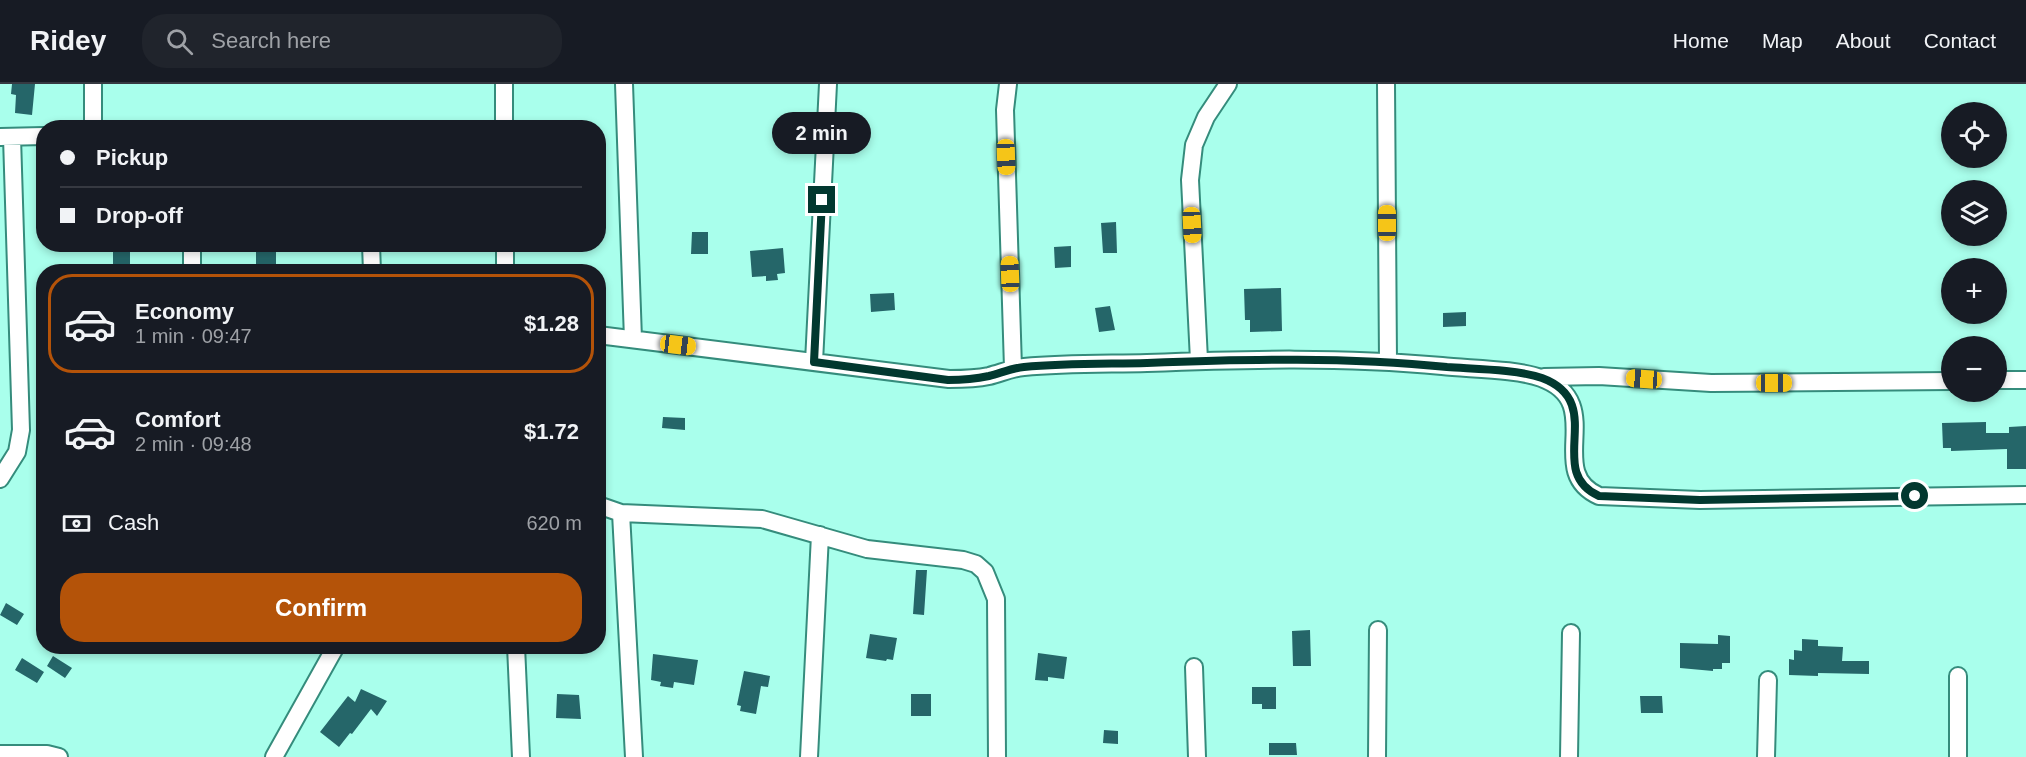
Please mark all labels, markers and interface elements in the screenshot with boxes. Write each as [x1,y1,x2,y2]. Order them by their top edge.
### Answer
search box [142,14,562,68]
text: Ridey [30,25,106,56]
icon: search [163,25,196,58]
text: Search here [211,28,331,53]
text: Home [1673,29,1729,52]
text: Map [1762,29,1803,52]
text: About [1836,29,1891,52]
text: Contact [1924,29,1996,52]
map controls [1941,102,2007,402]
button: locate [1941,102,2007,168]
callout: 2 min [772,113,872,155]
text: 2 min [795,122,848,144]
car [996,139,1016,175]
text: Pickup [96,145,168,170]
button: layers [1941,180,2007,246]
route end [808,186,835,213]
text: Drop-off [96,203,183,228]
car [1378,205,1396,241]
car [1182,207,1202,243]
car [1000,256,1020,292]
button: + [1941,258,2007,324]
icon: car [63,297,117,351]
text: Economy [135,299,234,324]
text: $1.28 [524,311,579,336]
text: 1 min · 09:47 [135,325,252,347]
car [659,334,697,356]
button: − [1941,336,2007,402]
car [1625,369,1663,389]
car [1756,374,1792,392]
icon: car [63,405,117,459]
text: Comfort [135,407,221,432]
text: $1.72 [524,419,579,444]
text: 2 min · 09:48 [135,433,252,455]
route start [1901,482,1928,509]
icon: cash [60,507,93,540]
text: Cash [108,510,159,535]
text: 620 m [526,512,582,534]
button: Confirm [60,573,582,642]

